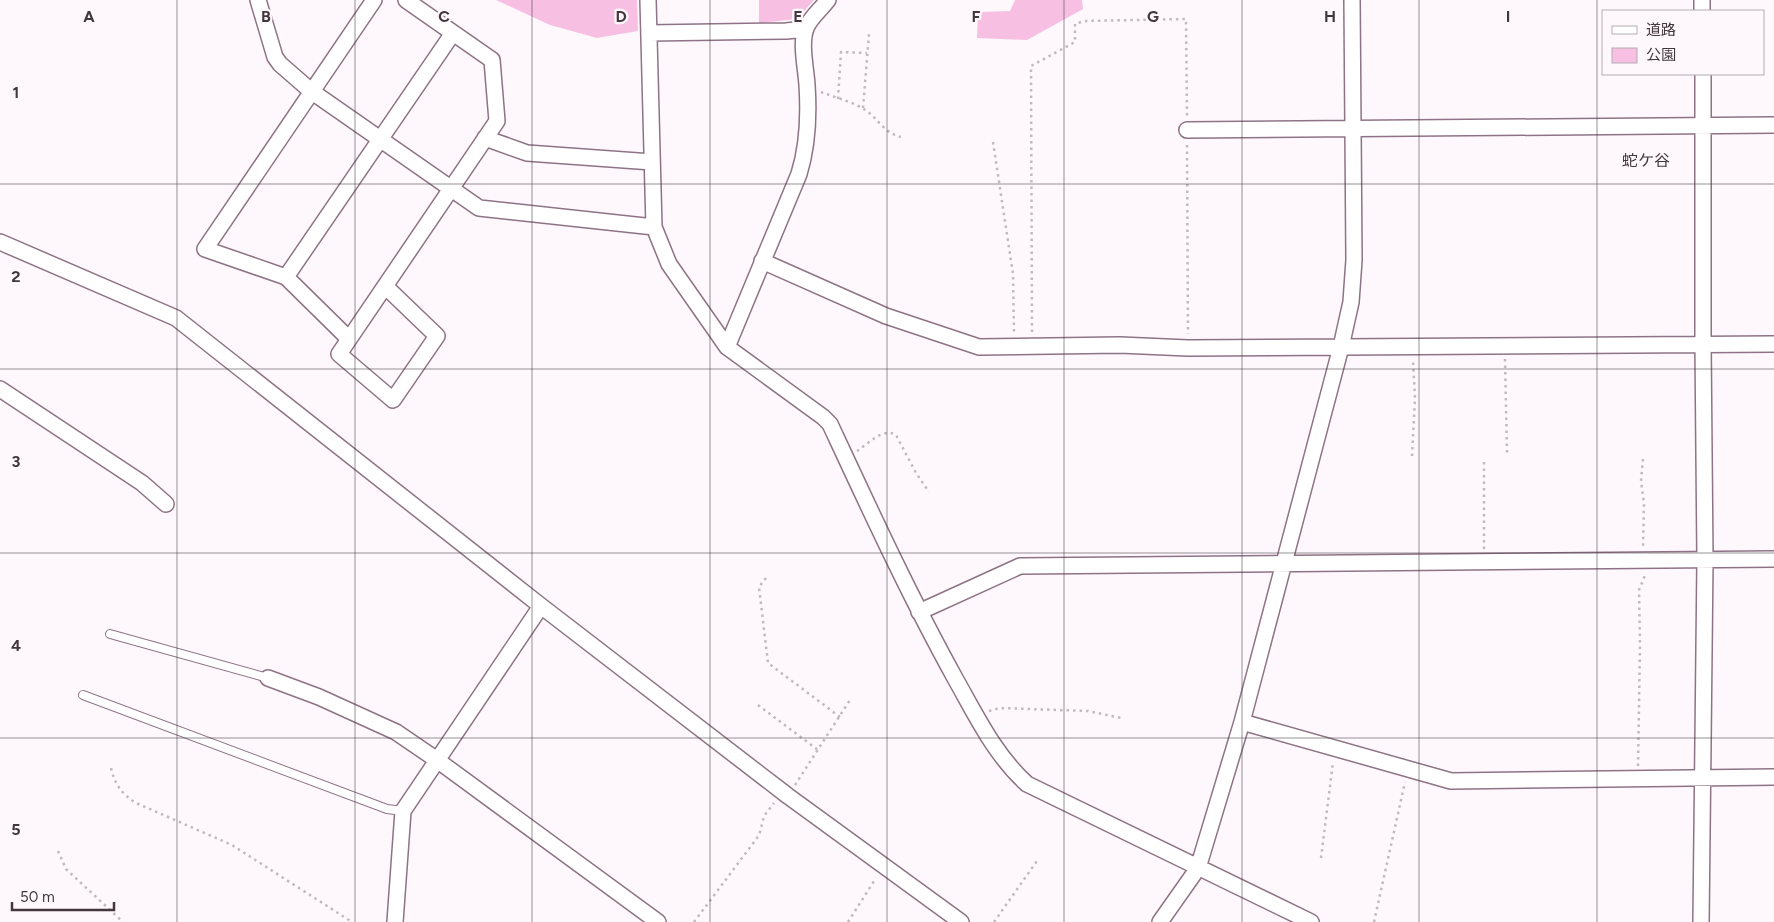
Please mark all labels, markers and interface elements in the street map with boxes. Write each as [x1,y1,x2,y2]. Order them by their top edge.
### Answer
text: A [83,7,95,26]
text: B [261,7,271,26]
text: C [438,7,450,26]
text: D [615,7,627,26]
text: E [793,7,803,26]
text: F [972,7,981,26]
text: G [1147,7,1159,26]
text: H [1324,7,1336,26]
text: I [1506,7,1510,26]
legend [1602,10,1764,75]
text: 道路 [1646,21,1676,39]
text: 公園 [1646,46,1676,64]
text: 1 [13,83,19,102]
district label: 蛇ケ谷 [1622,151,1670,170]
text: 2 [11,267,21,286]
text: 3 [12,452,21,471]
text: 4 [11,636,21,655]
text: 5 [11,820,21,839]
scale bar [12,880,115,912]
text: 50 m [20,888,55,906]

